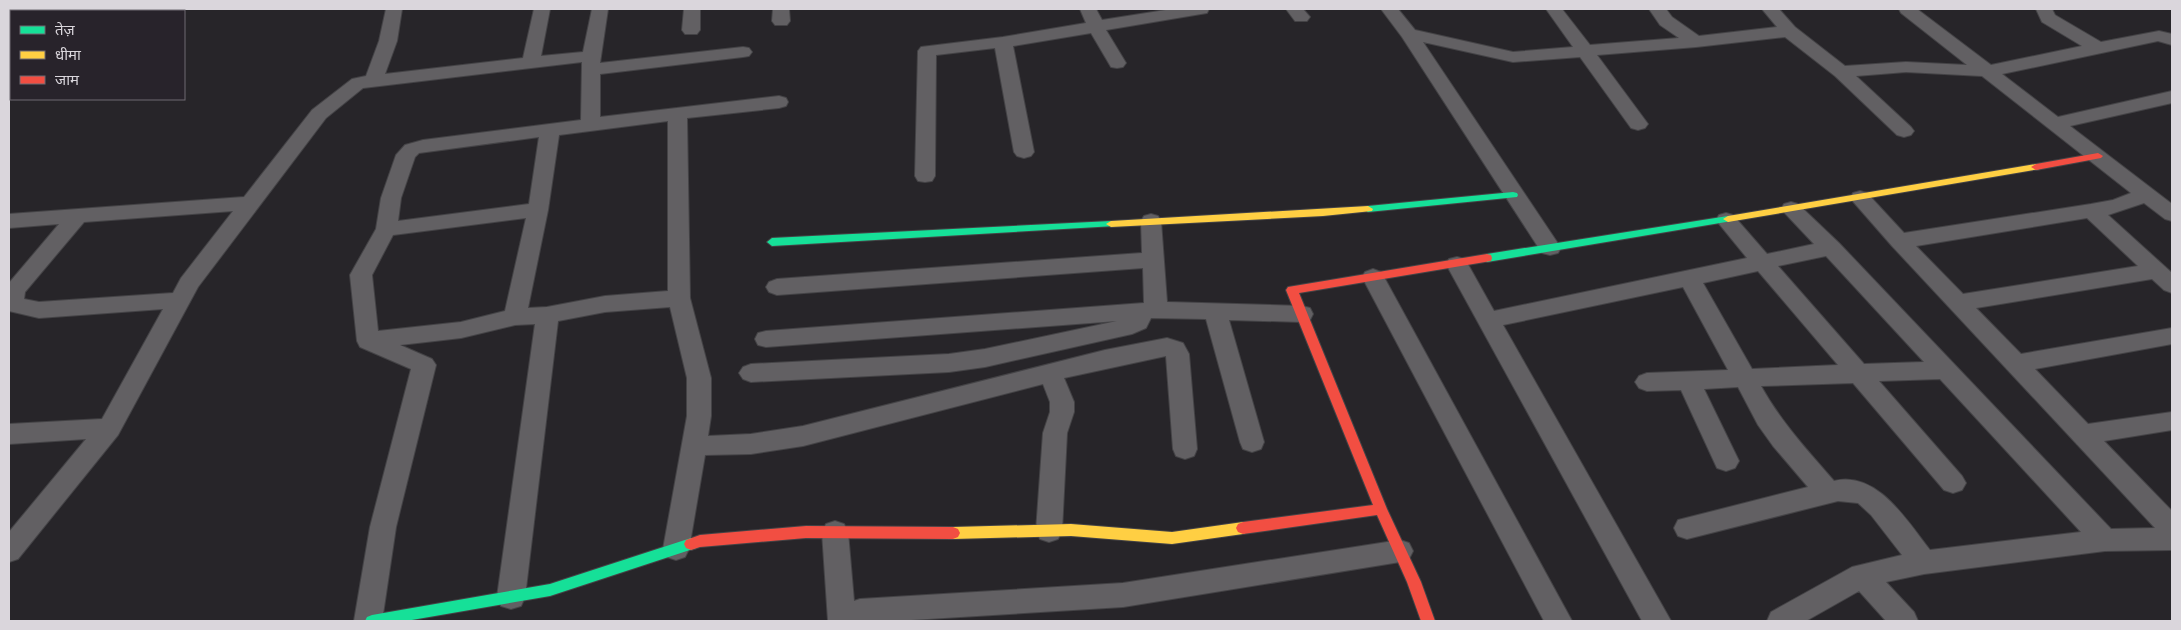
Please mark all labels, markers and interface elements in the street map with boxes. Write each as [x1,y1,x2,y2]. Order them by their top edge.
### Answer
legend [10,10,185,100]
text: तेज़ [55,21,76,39]
text: धीमा [55,46,82,64]
text: जाम [55,71,80,89]

